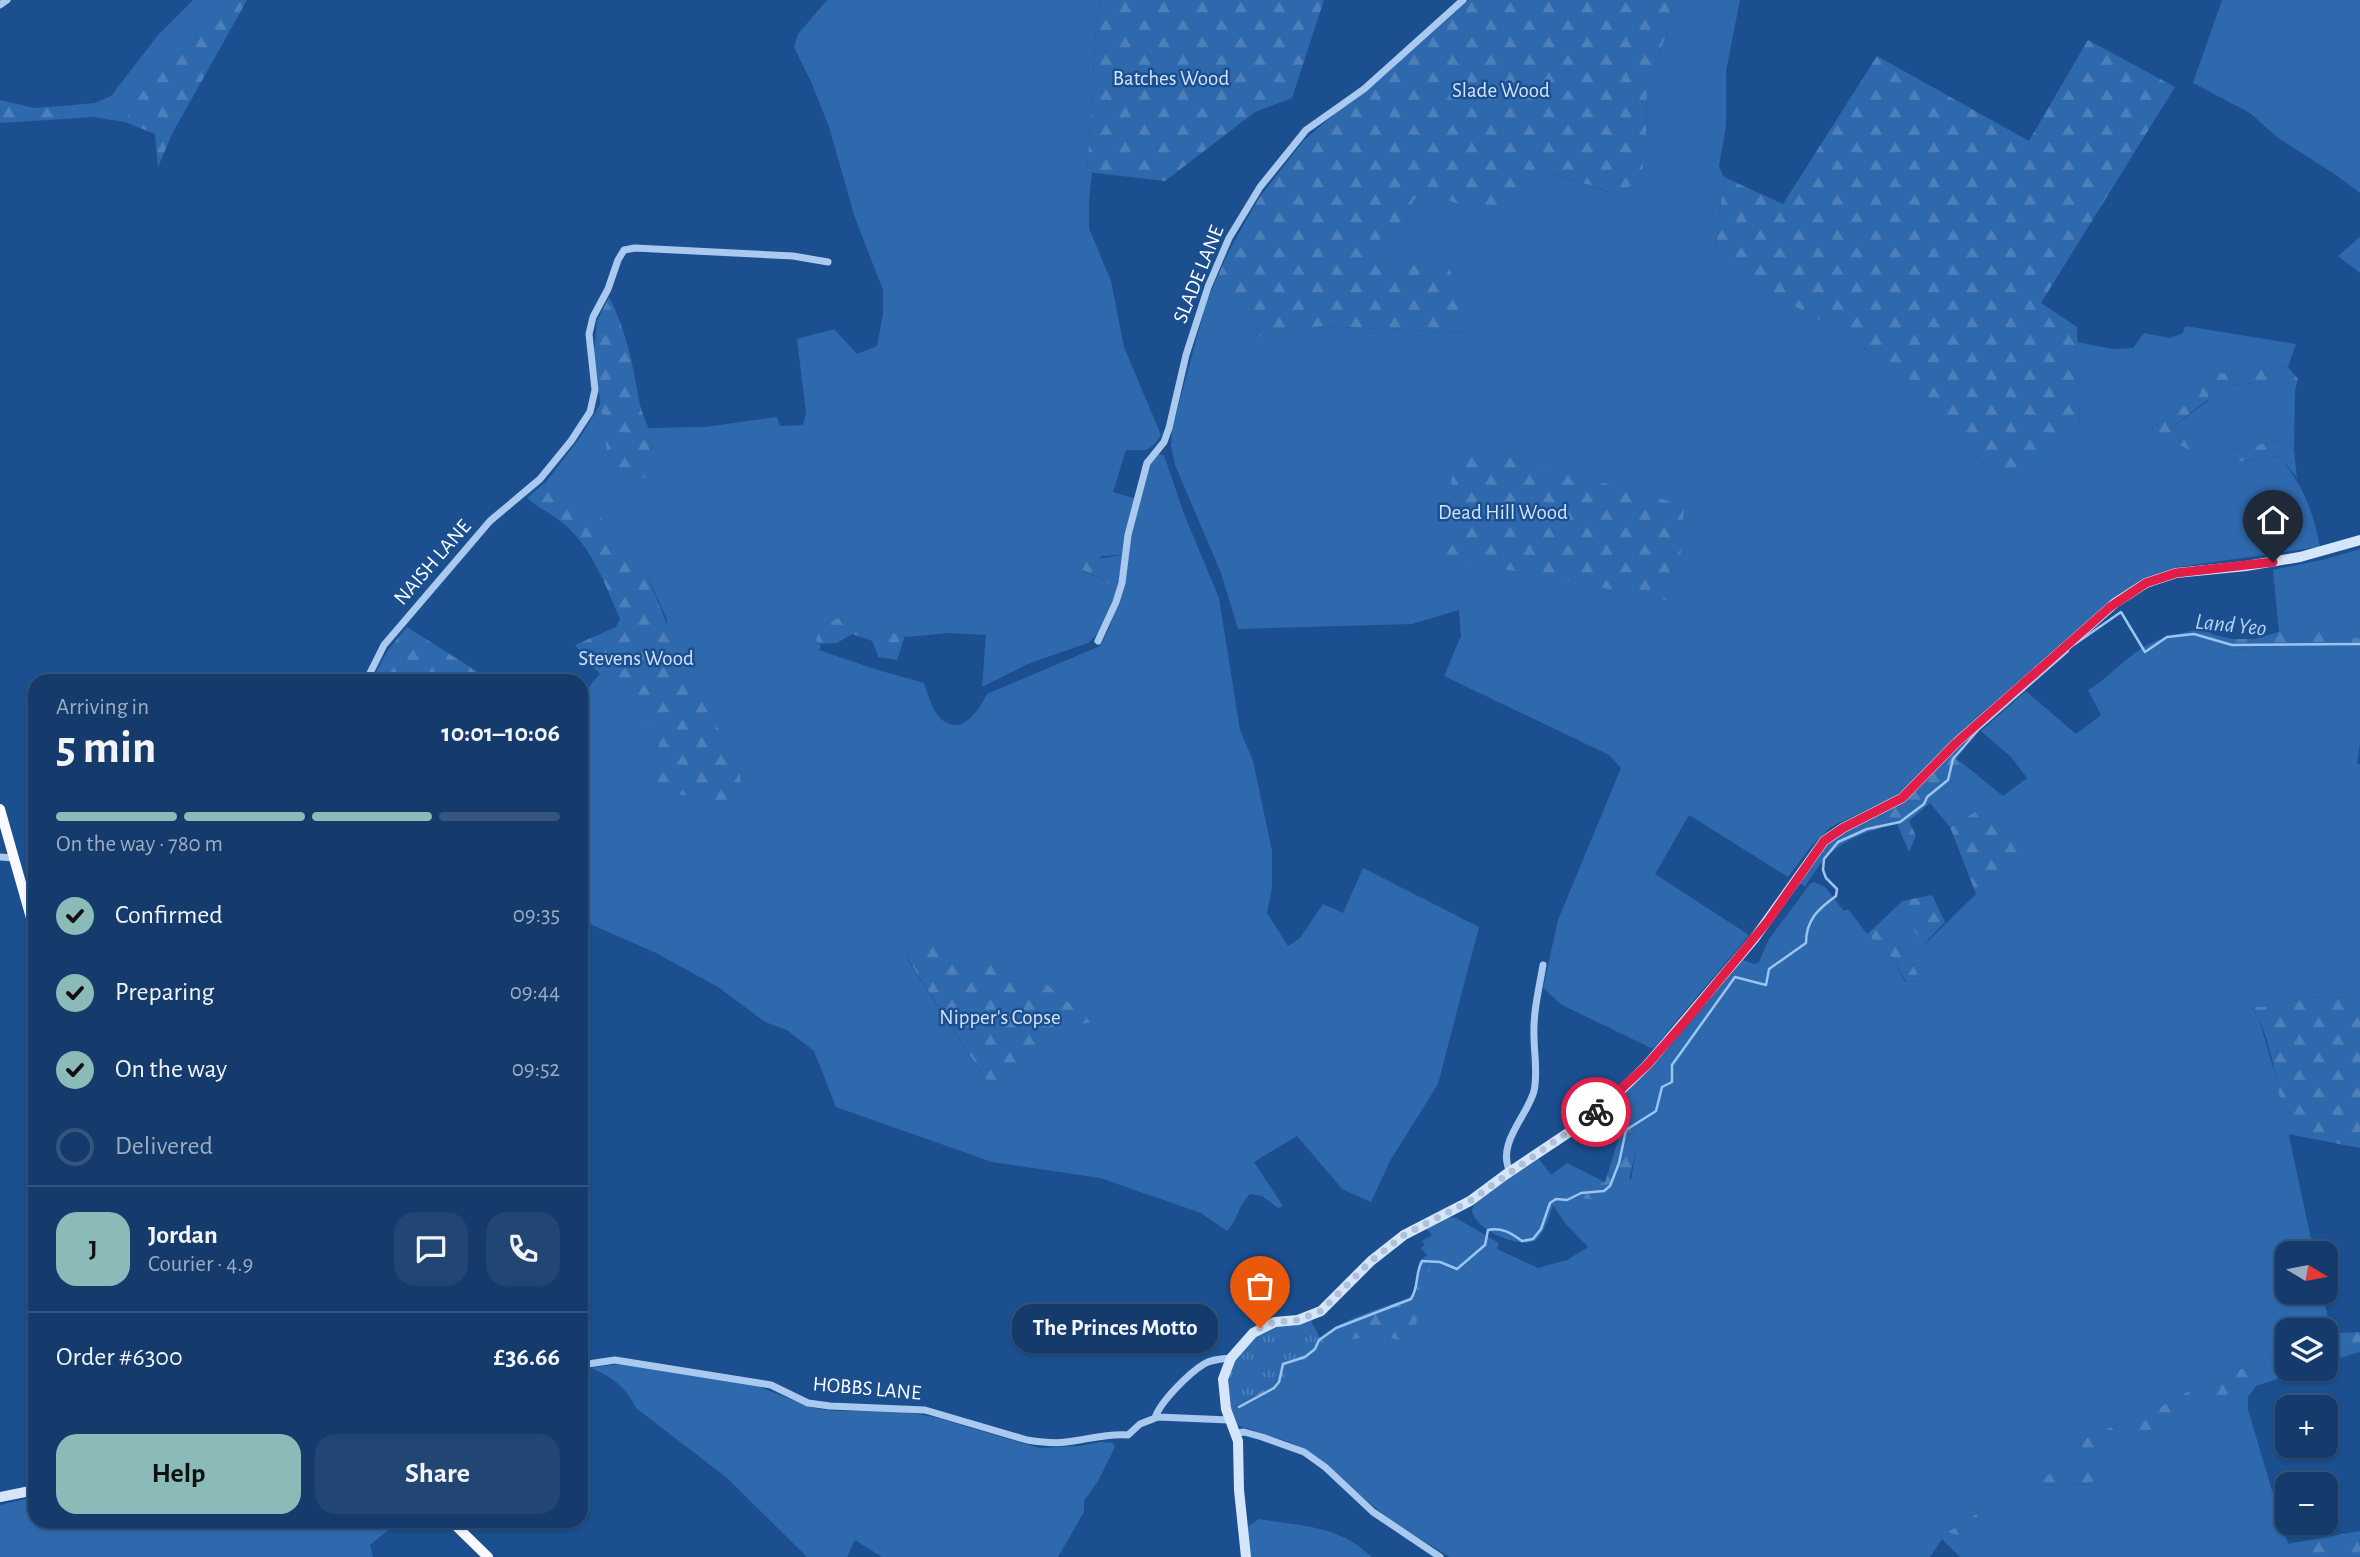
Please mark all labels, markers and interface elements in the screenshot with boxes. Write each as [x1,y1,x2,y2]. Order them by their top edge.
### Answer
park label: Batches Wood [1113,68,1229,89]
park label: Slade Wood [1452,80,1550,101]
street label: SLADE LANE [1169,222,1228,326]
pin [2243,490,2303,562]
icon: home [2254,501,2292,539]
park label: Dead Hill Wood [1438,502,1568,523]
street label: NAISH LANE [390,516,475,609]
water label: Land Yeo [2194,610,2268,641]
park label: Stevens Wood [578,648,694,669]
text: Arriving in [56,696,149,719]
text: 10:01–10:06 [441,720,560,746]
text: 5 min [56,725,156,771]
text: On the way · 780 m [56,833,223,856]
icon: check [56,897,94,935]
text: Confirmed [115,902,223,928]
text: 09:35 [513,904,560,927]
icon: check [56,974,94,1012]
text: Preparing [115,979,214,1005]
text: 09:44 [510,981,560,1004]
park label: Nipper's Copse [939,1007,1061,1028]
icon: check [56,1051,94,1089]
text: On the way [115,1056,227,1082]
text: 09:52 [512,1058,560,1081]
courier [1561,1077,1631,1147]
icon: bike [1577,1093,1615,1131]
text: Delivered [115,1133,213,1159]
button: chat [394,1212,468,1286]
button: phone [486,1212,560,1286]
text: Jordan [148,1222,218,1248]
text: J [89,1236,97,1262]
north arrow [2275,1241,2338,1304]
map controls [2275,1241,2338,1535]
text: Courier · 4.9 [148,1253,253,1276]
pin [1230,1256,1290,1328]
icon: bag [1241,1267,1279,1305]
callout: The Princes Motto [1012,1304,1218,1352]
text: The Princes Motto [1032,1317,1198,1340]
button: layers [2275,1318,2338,1381]
text: Order #6300 [56,1344,183,1370]
text: £36.66 [494,1344,560,1370]
street label: HOBBS LANE [812,1373,922,1404]
button: + [2275,1395,2338,1458]
button: Help [56,1434,301,1514]
button: Share [315,1434,560,1514]
button: − [2275,1472,2338,1535]

